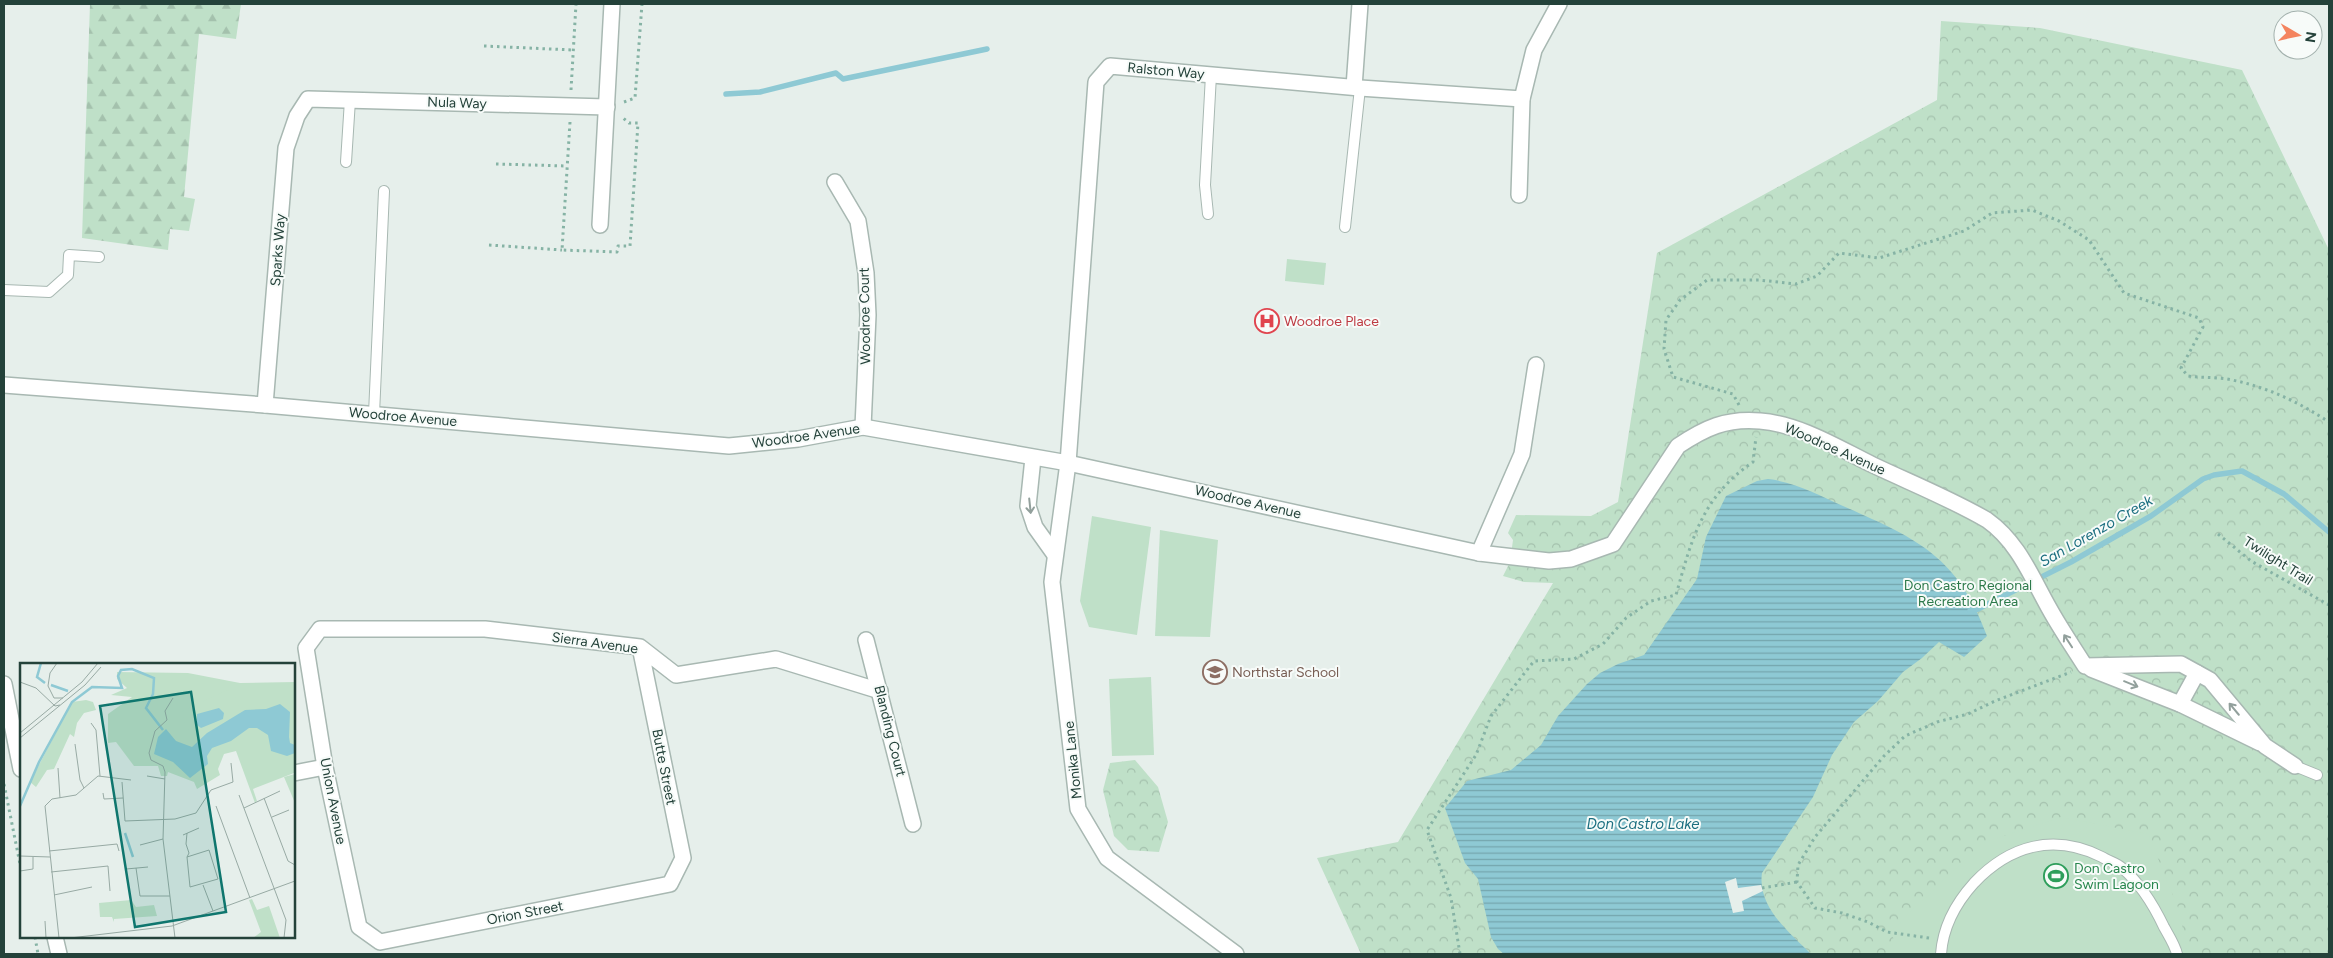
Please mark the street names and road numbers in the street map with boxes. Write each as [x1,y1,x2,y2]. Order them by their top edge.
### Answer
street label: Ralston Way [1127,59,1206,83]
street label: Nula Way [427,93,488,113]
street label: Sparks Way [267,212,289,287]
street label: Woodroe Court [856,267,874,365]
street label: Woodroe Avenue [348,404,458,430]
street label: Woodroe Avenue [1782,419,1888,479]
street label: Woodroe Avenue [751,420,861,452]
street label: Woodroe Avenue [1193,482,1303,523]
street label: Twilight Trail [2240,533,2316,589]
street label: Sierra Avenue [551,629,640,658]
street label: Blanding Court [870,684,910,778]
street label: Monika Lane [1060,720,1086,800]
street label: Butte Street [648,727,680,807]
street label: Union Avenue [316,756,350,846]
street label: Orion Street [485,897,565,929]

